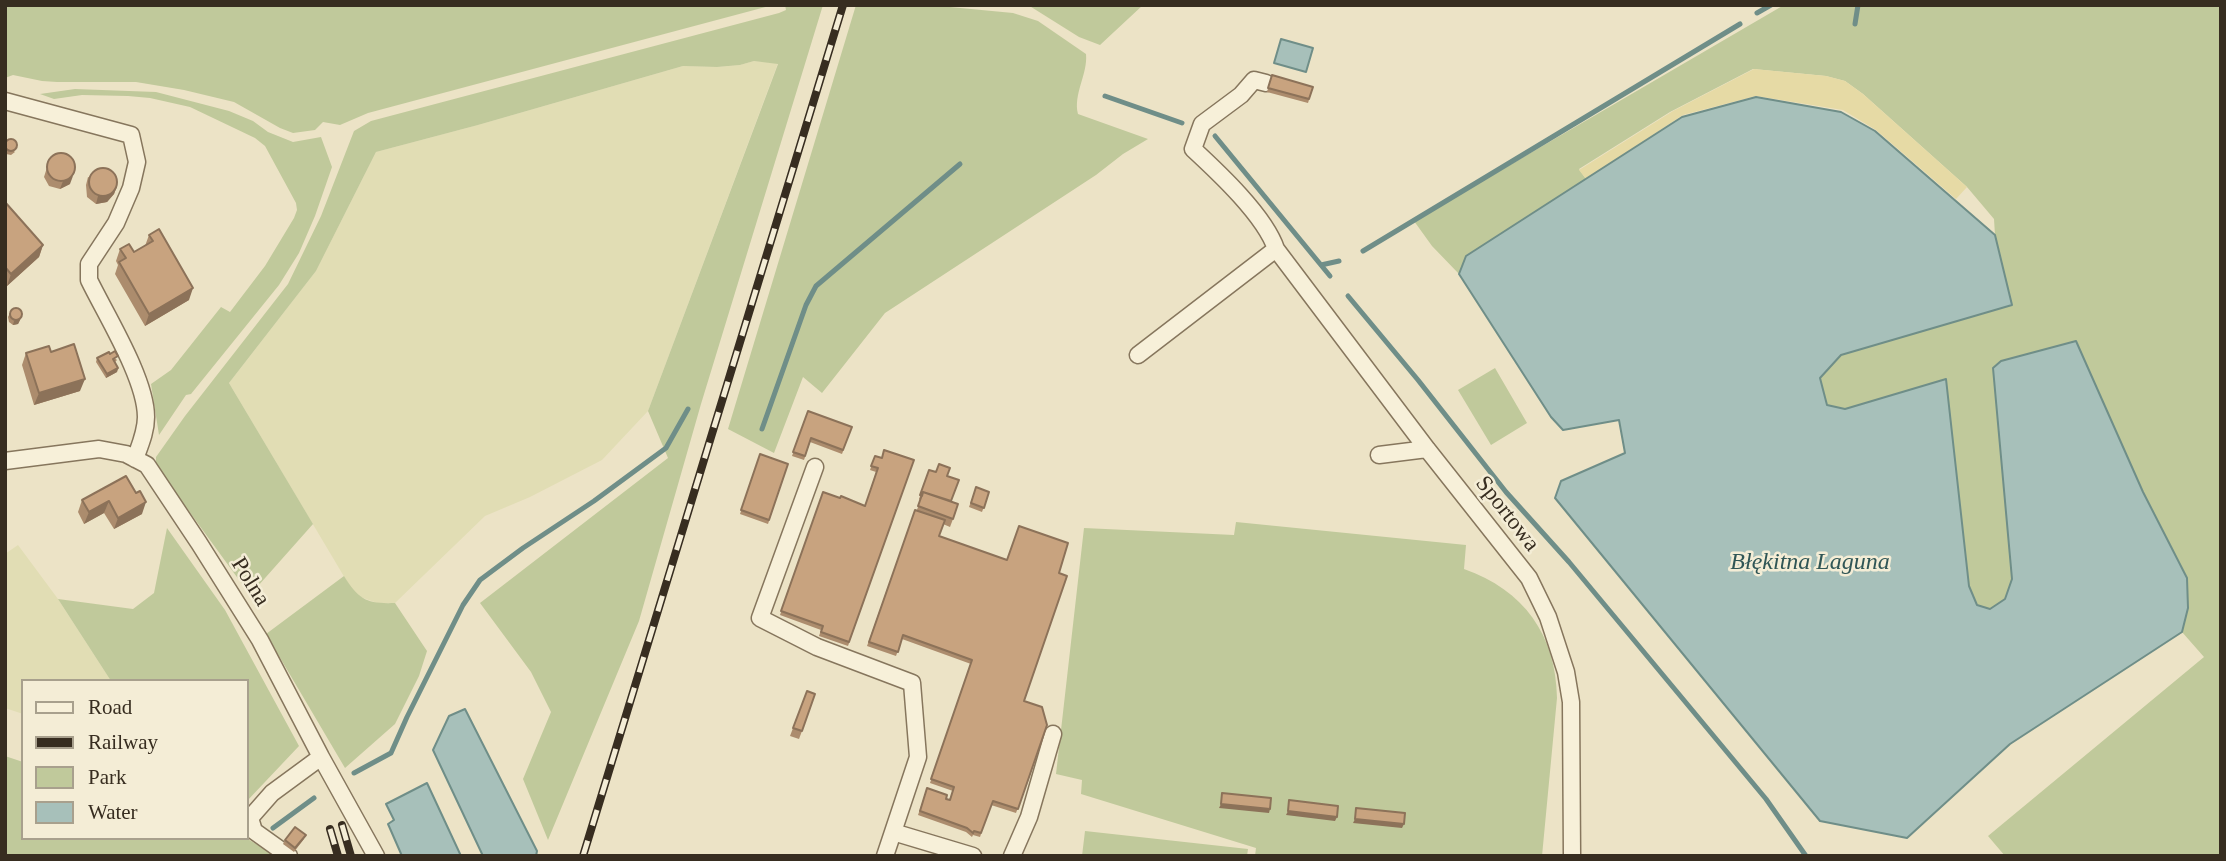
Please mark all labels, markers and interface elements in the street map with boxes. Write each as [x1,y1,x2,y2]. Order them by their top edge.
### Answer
street label: Sportowa [1469,471,1545,557]
water label: Błękitna Laguna [1730,549,1890,577]
street label: Polna [224,552,276,612]
legend [21,679,248,840]
text: Road [88,695,132,719]
text: Railway [88,730,158,754]
text: Park [88,765,127,789]
text: Water [88,800,138,824]

